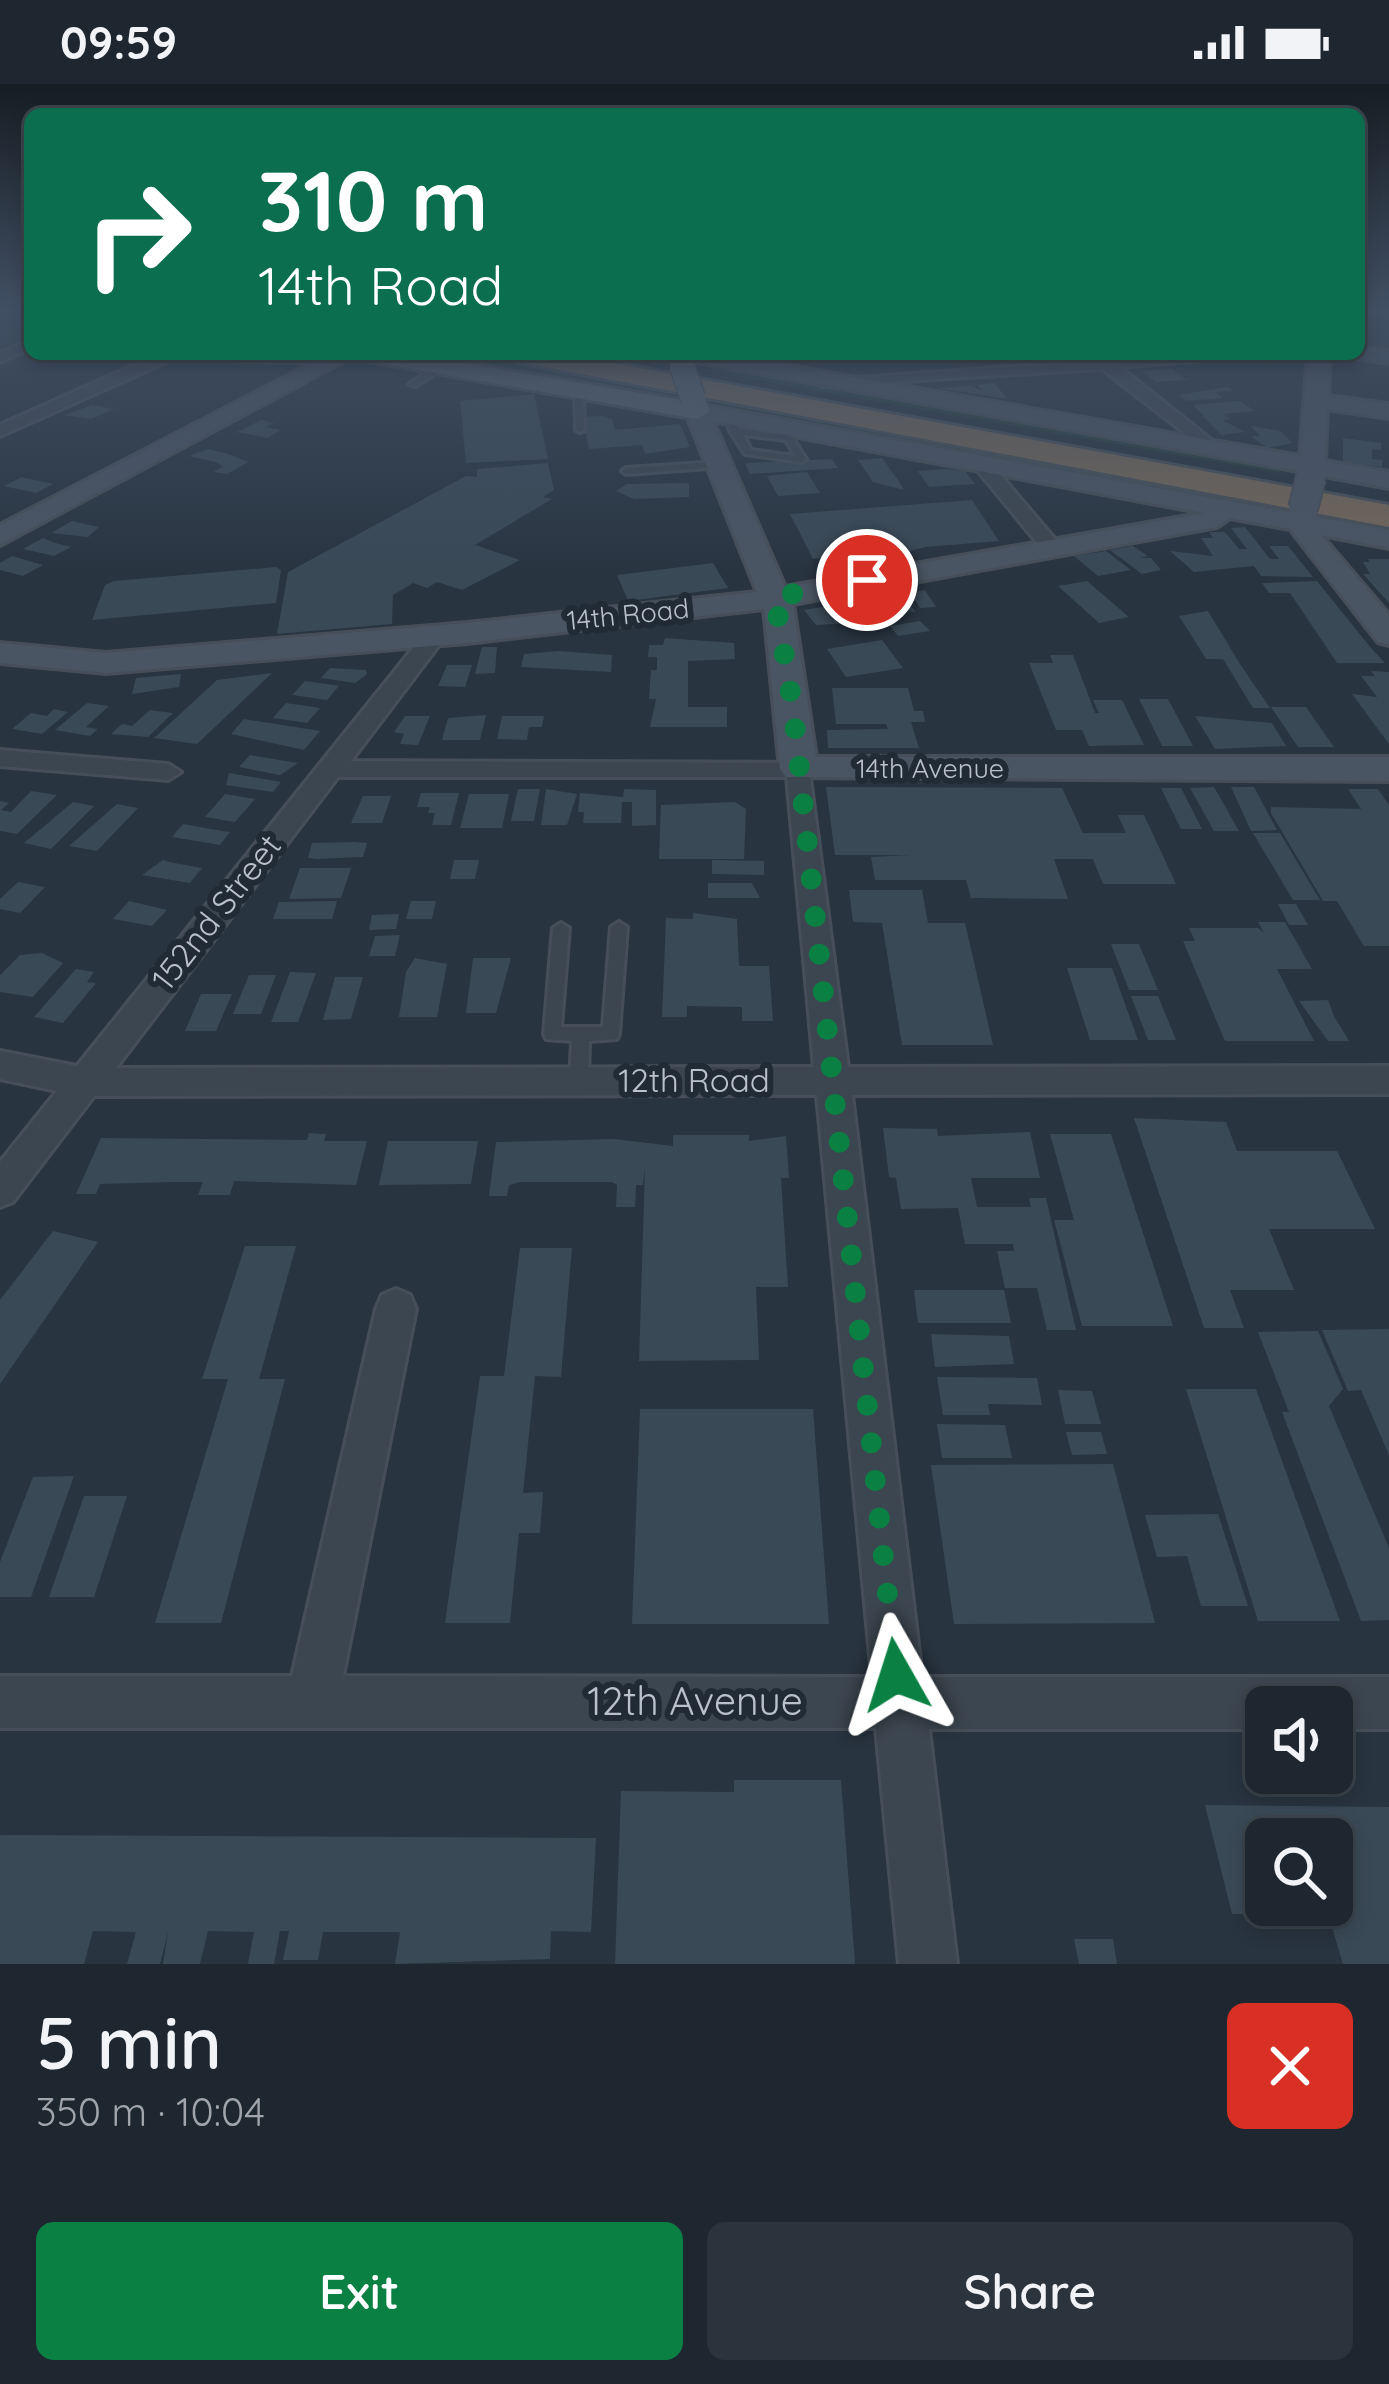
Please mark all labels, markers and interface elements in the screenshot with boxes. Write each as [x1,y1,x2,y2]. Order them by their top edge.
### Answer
text: 09:59 [60,14,177,70]
text: 310 m [258,147,488,252]
icon: right [60,156,216,312]
text: 14th Road [258,251,503,319]
pin [816,529,918,631]
icon: arrive [834,547,900,613]
street label: 14th Road [565,591,691,637]
street label: 14th Avenue [856,751,1004,785]
street label: 152nd Street [142,825,289,998]
street label: 12th Road [618,1059,770,1100]
position arrow [833,1612,959,1738]
street label: 12th Avenue [587,1676,803,1725]
map controls [1245,1686,1353,1926]
button: sound [1245,1686,1353,1794]
button: search [1245,1818,1353,1926]
text: 5 min [36,1997,222,2087]
button: close [1227,2003,1353,2129]
text: 350 m · 10:04 [36,2087,265,2136]
button: Exit [36,2222,683,2360]
button: Share [707,2222,1353,2360]

